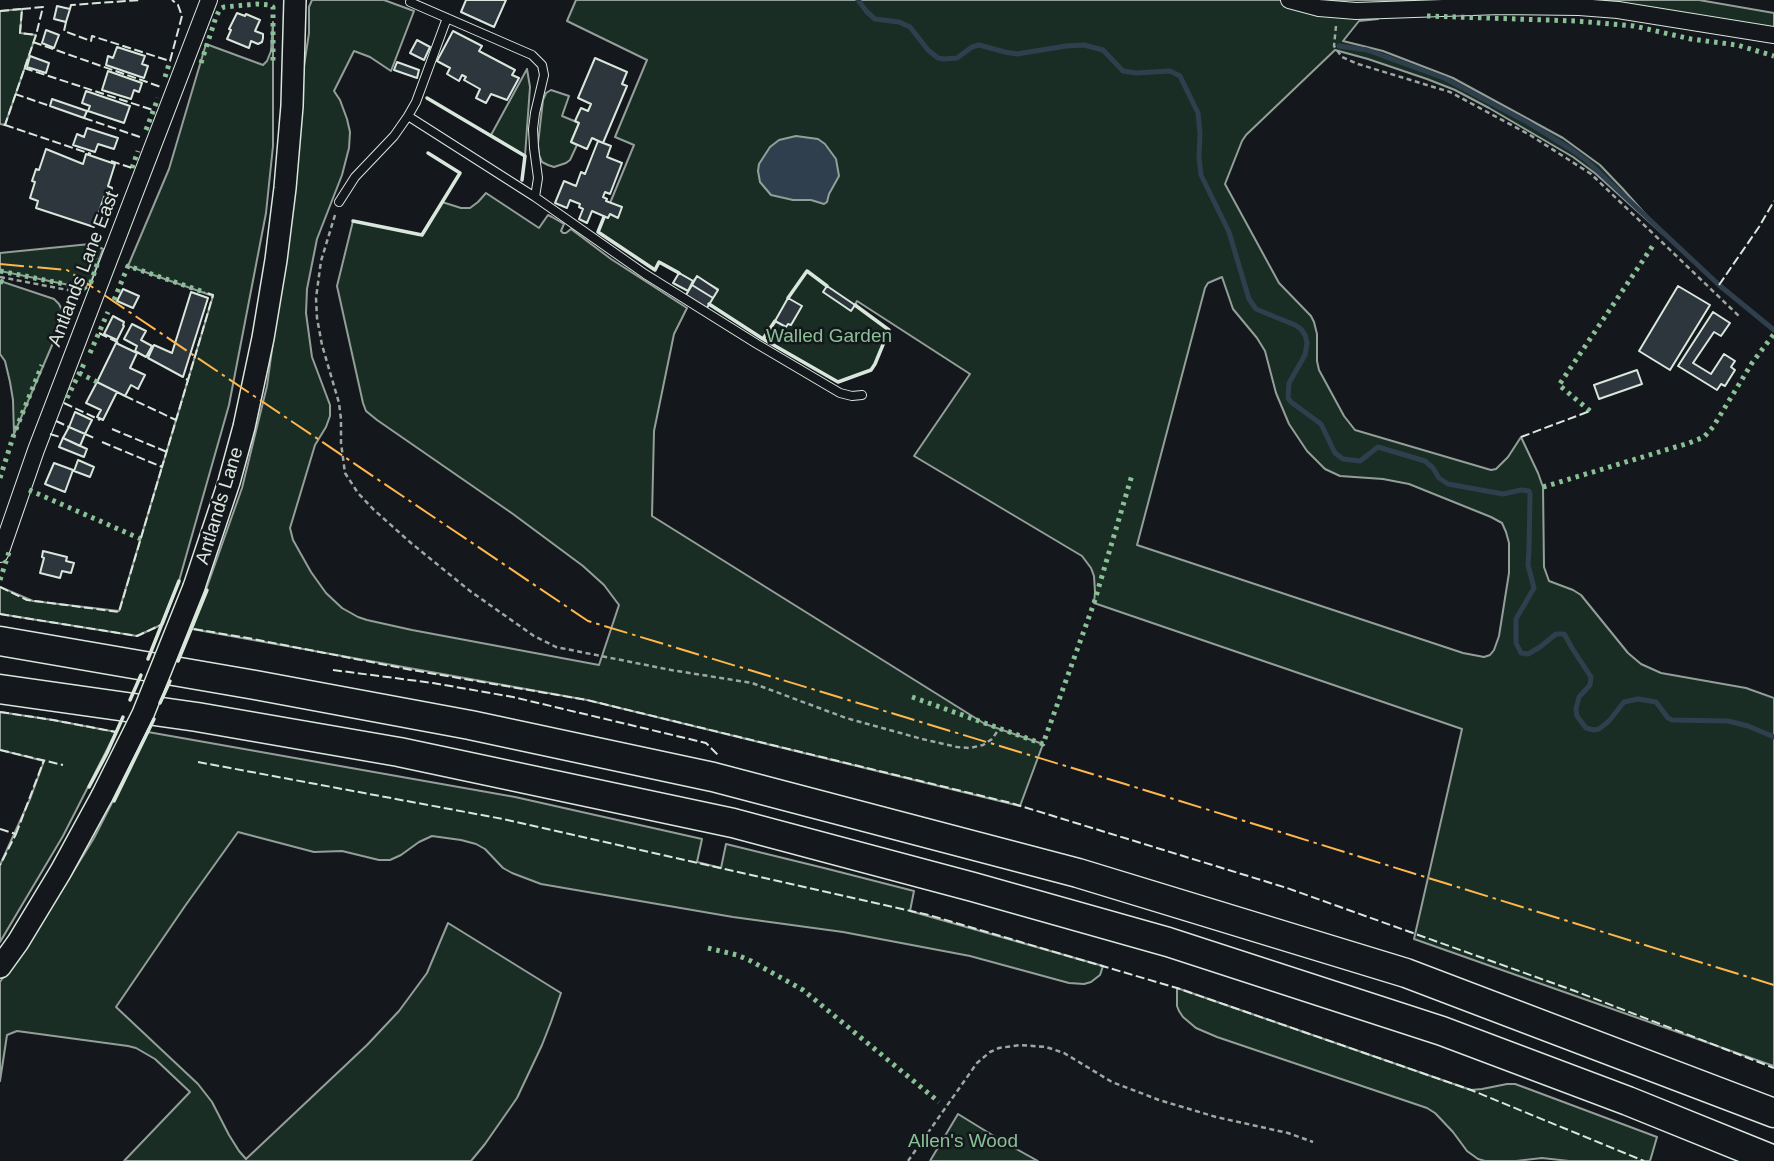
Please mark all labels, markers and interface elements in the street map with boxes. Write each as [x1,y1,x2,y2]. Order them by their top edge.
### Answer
street label: Antlands Lane East [44,188,124,350]
park label: Walled Garden [766,326,892,348]
street label: Antlands Lane [191,445,249,567]
park label: Allen's Wood [908,1131,1018,1153]

